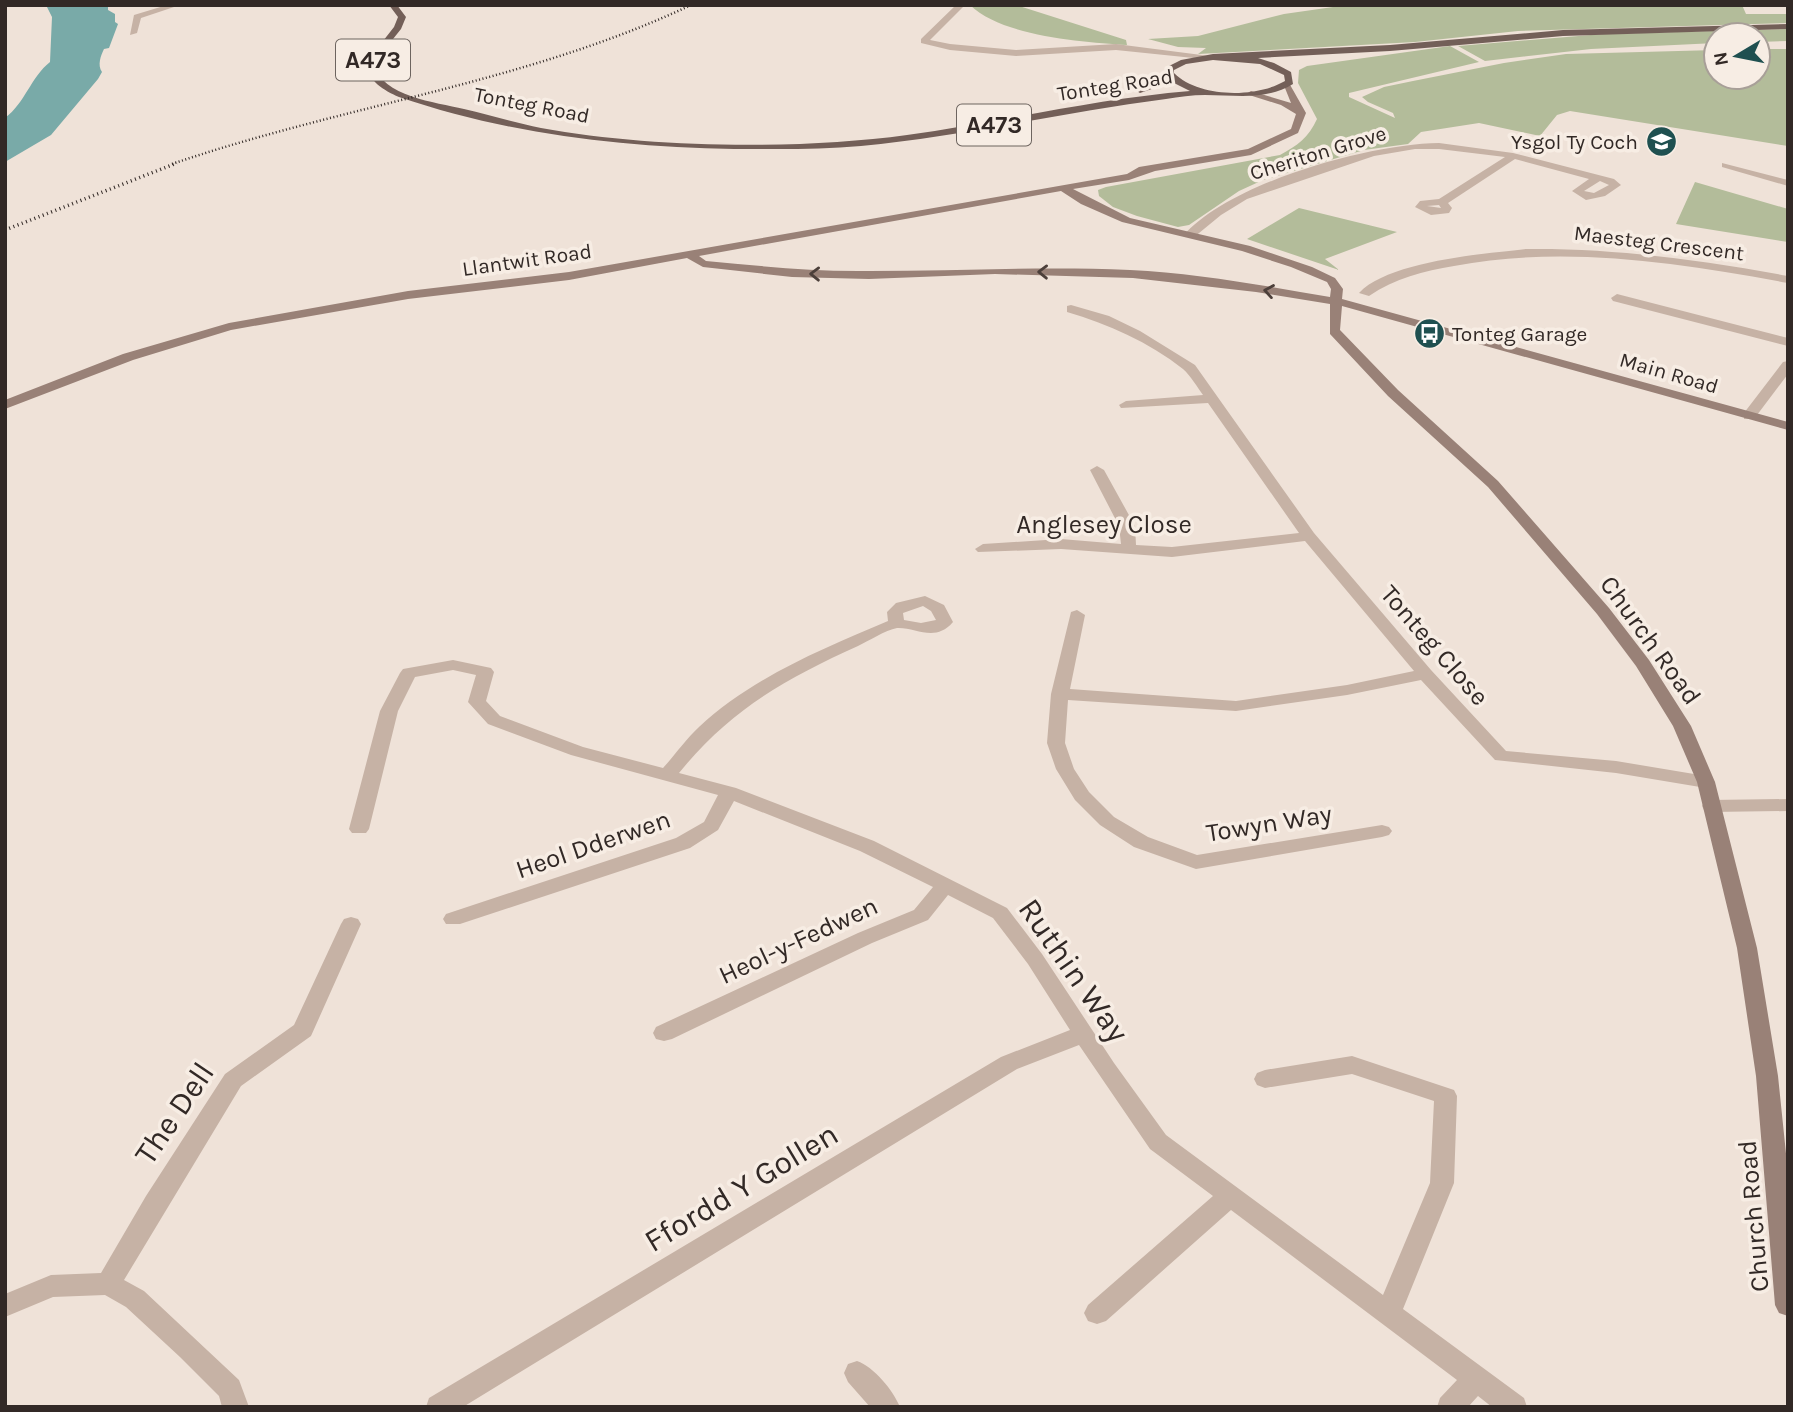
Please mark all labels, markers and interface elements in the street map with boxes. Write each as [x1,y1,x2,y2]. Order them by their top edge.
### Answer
north arrow [1702,21,1772,91]
road number: A473 [336,40,410,80]
text: N [1709,50,1733,67]
street label: Tonteg Road [1055,64,1175,106]
street label: Tonteg Road [472,82,592,128]
road number: A473 [957,104,1031,146]
street label: Cheriton Grove [1247,121,1389,185]
school or university icon: Ysgol Ty Coch [1644,125,1678,159]
place label: Ysgol Ty Coch [1511,130,1638,154]
street label: Maesteg Crescent [1573,221,1746,265]
street label: Llantwit Road [461,239,593,281]
one-way arrow [1037,264,1047,280]
one-way arrow [810,266,820,282]
one-way arrow [1263,284,1275,299]
bus stop icon: Tonteg Garage [1412,317,1446,351]
place label: Tonteg Garage [1452,322,1587,346]
street label: Main Road [1617,347,1721,399]
street label: Anglesey Close [1016,509,1192,540]
street label: Church Road [1593,570,1708,711]
street label: Tonteg Close [1374,579,1495,712]
street label: Towyn Way [1204,798,1334,849]
street label: Heol Dderwen [512,804,675,885]
street label: Heol-y-Fedwen [714,890,883,991]
street label: Ruthin Way [1011,891,1137,1049]
street label: The Dell [127,1055,222,1171]
street label: Ffordd Y Gollen [638,1115,845,1260]
street label: Church Road [1731,1139,1776,1293]

